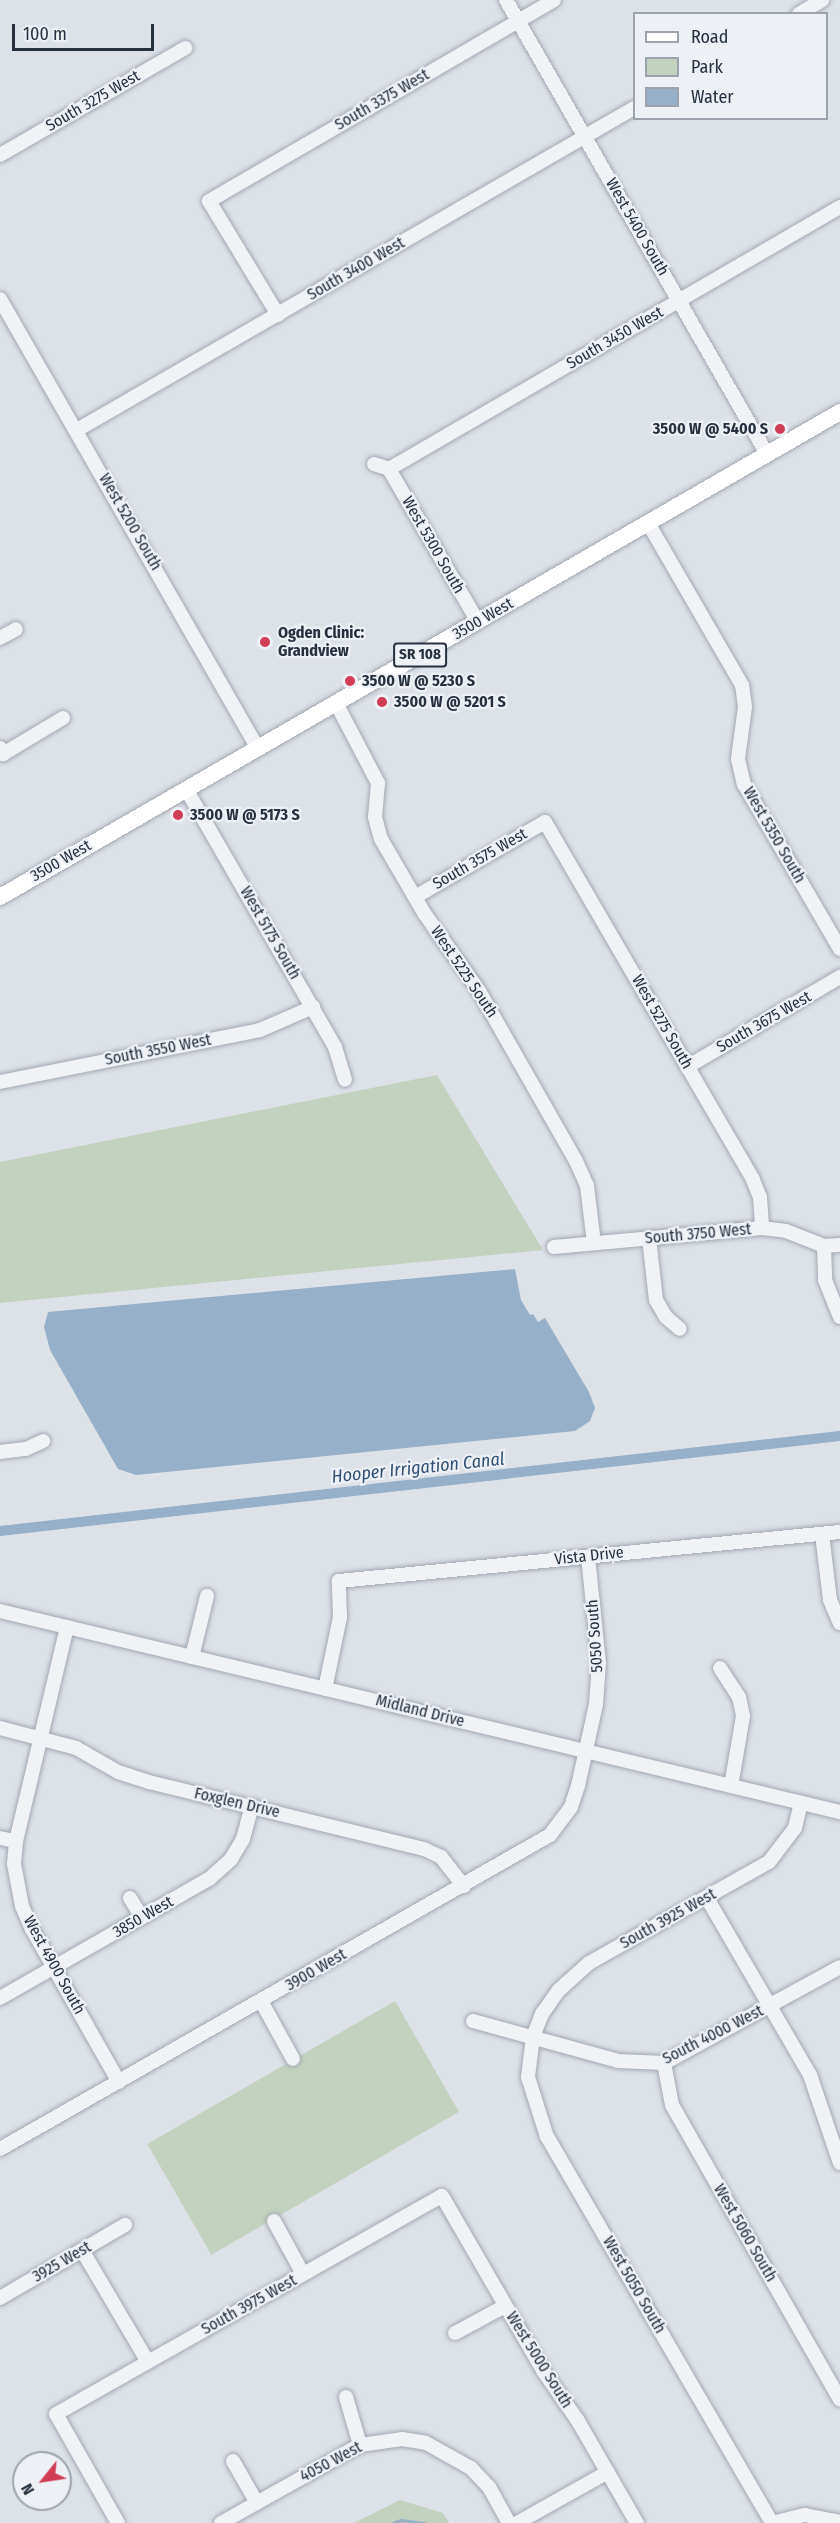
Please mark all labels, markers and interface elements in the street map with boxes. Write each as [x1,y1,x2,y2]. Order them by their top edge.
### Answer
scale bar [15,12,158,50]
legend [633,12,828,120]
text: 100 m [23,23,67,45]
text: Road [691,26,728,48]
text: Park [691,56,723,78]
street label: South 3375 West [331,65,433,135]
street label: South 3275 West [43,66,143,136]
text: Water [691,86,734,108]
street label: West 5400 South [601,175,673,279]
street label: South 3400 West [304,233,408,305]
street label: South 3450 West [563,303,667,373]
place label: 3500 W @ 5400 S [653,419,768,439]
marker: 3500 W @ 5400 S [773,422,787,436]
street label: West 5200 South [95,470,165,574]
street label: West 5300 South [397,493,469,597]
street label: 3500 West [449,594,517,644]
place label: Ogden Clinic: Grandview [278,623,364,661]
marker: Ogden Clinic: Grandview [256,633,274,651]
road number: SR 108 [393,643,447,667]
place label: 3500 W @ 5230 S [362,671,475,691]
marker: 3500 W @ 5230 S [343,674,357,688]
place label: 3500 W @ 5201 S [394,692,506,712]
marker: 3500 W @ 5201 S [375,695,389,709]
street label: West 5350 South [739,784,809,886]
place label: 3500 W @ 5173 S [190,805,300,825]
marker: 3500 W @ 5173 S [171,808,185,822]
street label: South 3575 West [430,824,530,894]
street label: 3500 West [27,836,95,886]
street label: West 5175 South [236,883,304,983]
street label: West 5225 South [426,923,502,1021]
street label: West 5275 South [627,972,697,1072]
street label: South 3675 West [713,987,815,1057]
street label: South 3550 West [103,1030,213,1070]
street label: South 3750 West [644,1220,752,1248]
water label: Hooper Irrigation Canal [331,1448,505,1488]
street label: Vista Drive [553,1543,625,1569]
street label: 5050 South [583,1599,607,1673]
street label: Midland Drive [374,1691,466,1731]
street label: Foxglen Drive [192,1784,282,1822]
street label: South 3925 West [617,1885,719,1953]
street label: 3850 West [109,1892,177,1942]
street label: West 4900 South [19,1912,89,2018]
street label: 3900 West [282,1945,350,1995]
street label: South 4000 West [659,2001,767,2069]
street label: West 5060 South [709,2181,781,2285]
street label: West 5050 South [598,2233,670,2337]
street label: 3925 West [29,2238,95,2286]
street label: South 3975 West [198,2271,300,2339]
street label: West 5000 South [502,2308,576,2412]
street label: 4050 West [297,2438,365,2486]
north arrow [12,2451,72,2511]
text: N [17,2480,38,2498]

